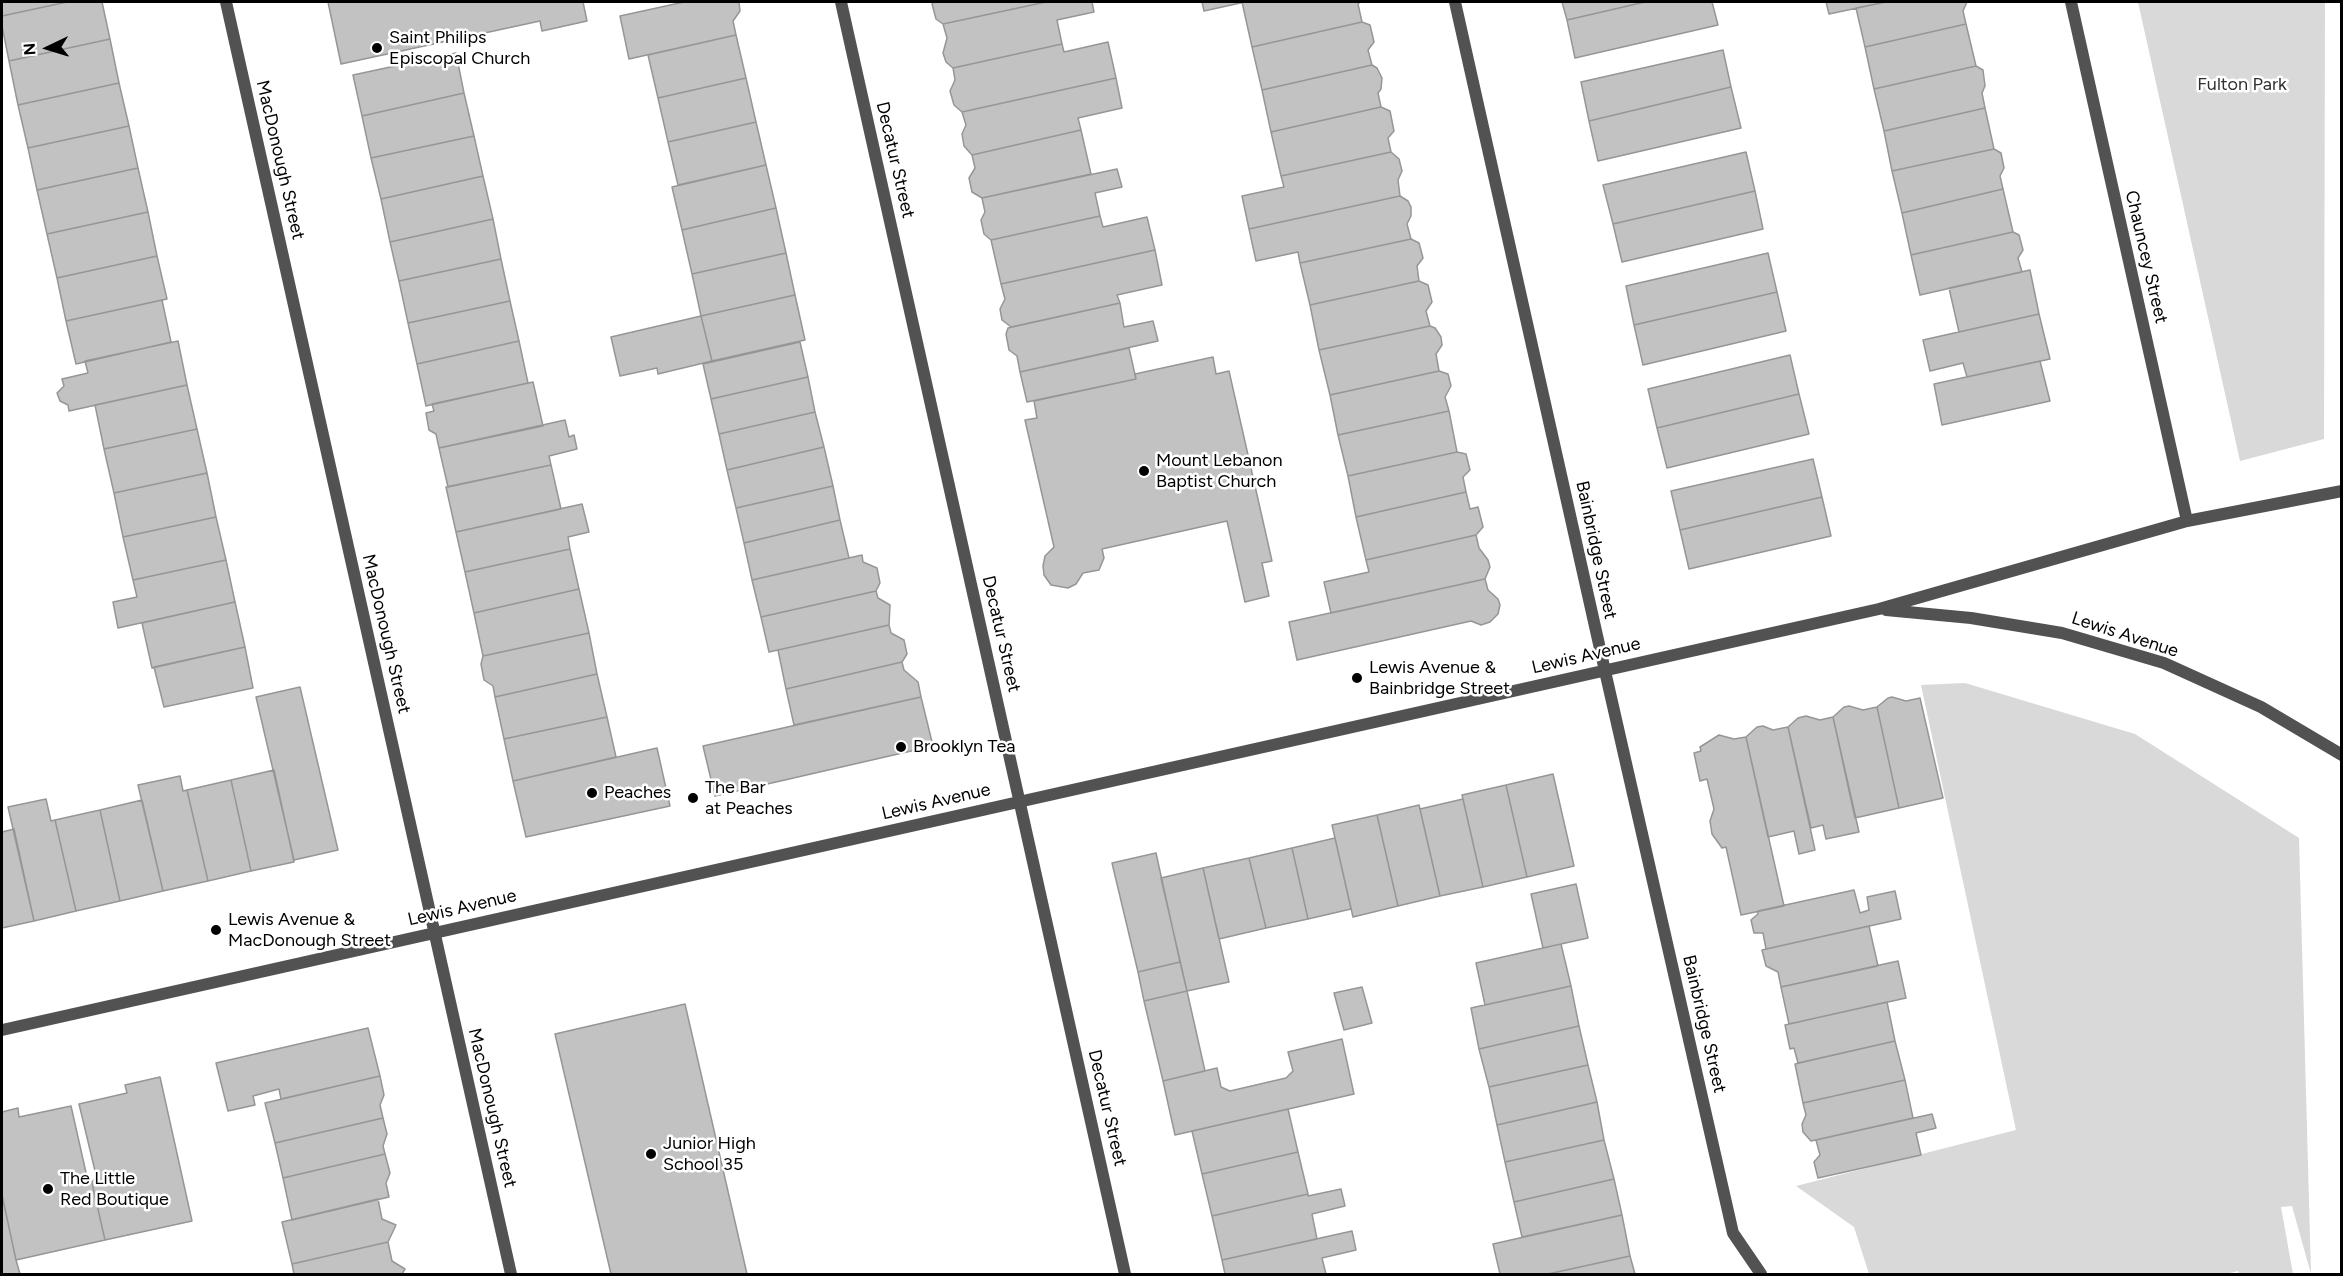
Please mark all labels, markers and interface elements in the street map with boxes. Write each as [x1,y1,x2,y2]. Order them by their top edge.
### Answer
north arrow [18,18,78,78]
place label: Saint Philips Episcopal Church [389,27,530,70]
marker: Saint Philips Episcopal Church [370,41,384,55]
text: N [20,42,39,56]
park label: Fulton Park [2197,74,2287,96]
street label: MacDonough Street [251,78,309,242]
street label: Decatur Street [871,100,919,220]
street label: Chauncey Street [2120,188,2172,326]
place label: Mount Lebanon Baptist Church [1156,450,1282,492]
marker: Mount Lebanon Baptist Church [1137,464,1151,478]
street label: Bainbridge Street [1571,479,1621,621]
street label: MacDonough Street [357,552,415,716]
street label: Decatur Street [977,574,1025,694]
street label: Lewis Avenue [2069,608,2181,662]
street label: Lewis Avenue [1530,633,1642,679]
place label: Lewis Avenue & Bainbridge Street [1369,657,1510,700]
marker: Lewis Avenue & Bainbridge Street [1350,671,1364,685]
place label: Brooklyn Tea [913,736,1015,758]
marker: Brooklyn Tea [894,740,908,754]
place label: The Bar at Peaches [705,777,793,820]
street label: Lewis Avenue [880,779,992,825]
place label: Peaches [604,782,671,804]
marker: Peaches [585,786,599,800]
marker: The Bar at Peaches [686,791,700,805]
street label: Lewis Avenue [406,885,518,931]
place label: Lewis Avenue & MacDonough Street [228,909,391,952]
marker: Lewis Avenue & MacDonough Street [209,923,223,937]
street label: Bainbridge Street [1678,953,1730,1095]
street label: MacDonough Street [463,1026,521,1190]
street label: Decatur Street [1083,1048,1131,1168]
place label: Junior High School 35 [663,1133,756,1176]
marker: Junior High School 35 [644,1147,658,1161]
place label: The Little Red Boutique [60,1168,169,1210]
marker: The Little Red Boutique [41,1182,55,1196]

